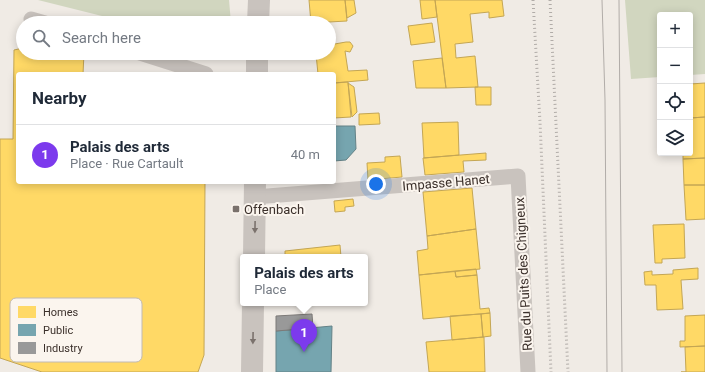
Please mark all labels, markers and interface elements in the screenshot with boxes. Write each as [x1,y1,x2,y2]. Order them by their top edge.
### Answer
map controls [657,12,693,156]
button: + [657,12,693,48]
search box [16,16,336,60]
icon: search [30,27,52,49]
text: Search here [62,29,141,47]
button: − [657,48,693,84]
button: locate [657,84,693,120]
text: Nearby [32,88,87,108]
button: layers [657,120,693,156]
text: Palais des arts [70,138,170,156]
text: 1 [41,147,49,162]
text: 40 m [291,147,320,162]
text: Place · Rue Cartault [70,156,183,171]
street label: Impasse Hanet [402,171,490,194]
your location [366,174,386,194]
street label: Rue du Puits des Chigneux [512,196,535,351]
place label: Offenbach [244,202,304,217]
marker: Offenbach [231,204,241,214]
one-way arrow [251,221,258,233]
popup [240,254,368,306]
text: Palais des arts [254,264,354,282]
text: Place [254,282,286,297]
legend [10,298,142,362]
text: Homes [43,306,79,319]
pin: 1 [291,319,317,352]
text: Public [43,324,74,337]
one-way arrow [250,331,256,344]
text: Industry [43,342,83,355]

